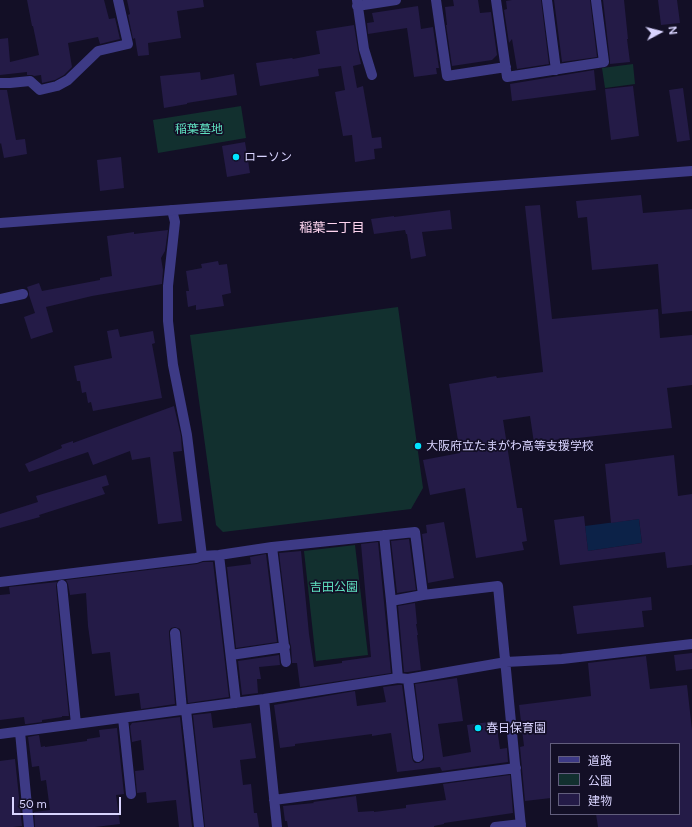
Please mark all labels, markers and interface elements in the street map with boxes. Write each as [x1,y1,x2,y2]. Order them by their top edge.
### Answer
north arrow [640,12,680,52]
text: N [665,25,679,35]
park label: 稲葉墓地 [175,122,223,136]
place label: ローソン [244,150,292,164]
marker: ローソン [231,152,241,162]
district label: 稲葉二丁目 [300,220,364,236]
place label: 大阪府立たまがわ高等支援学校 [426,439,594,453]
marker: 大阪府立たまがわ高等支援学校 [413,441,423,451]
park label: 吉田公園 [310,580,358,594]
place label: 春日保育園 [486,721,546,735]
marker: 春日保育園 [473,723,483,733]
legend [550,743,680,815]
text: 道路 [588,754,612,768]
text: 公園 [588,774,612,788]
scale bar [14,789,123,815]
text: 建物 [588,794,612,808]
text: 50 m [19,797,47,811]

